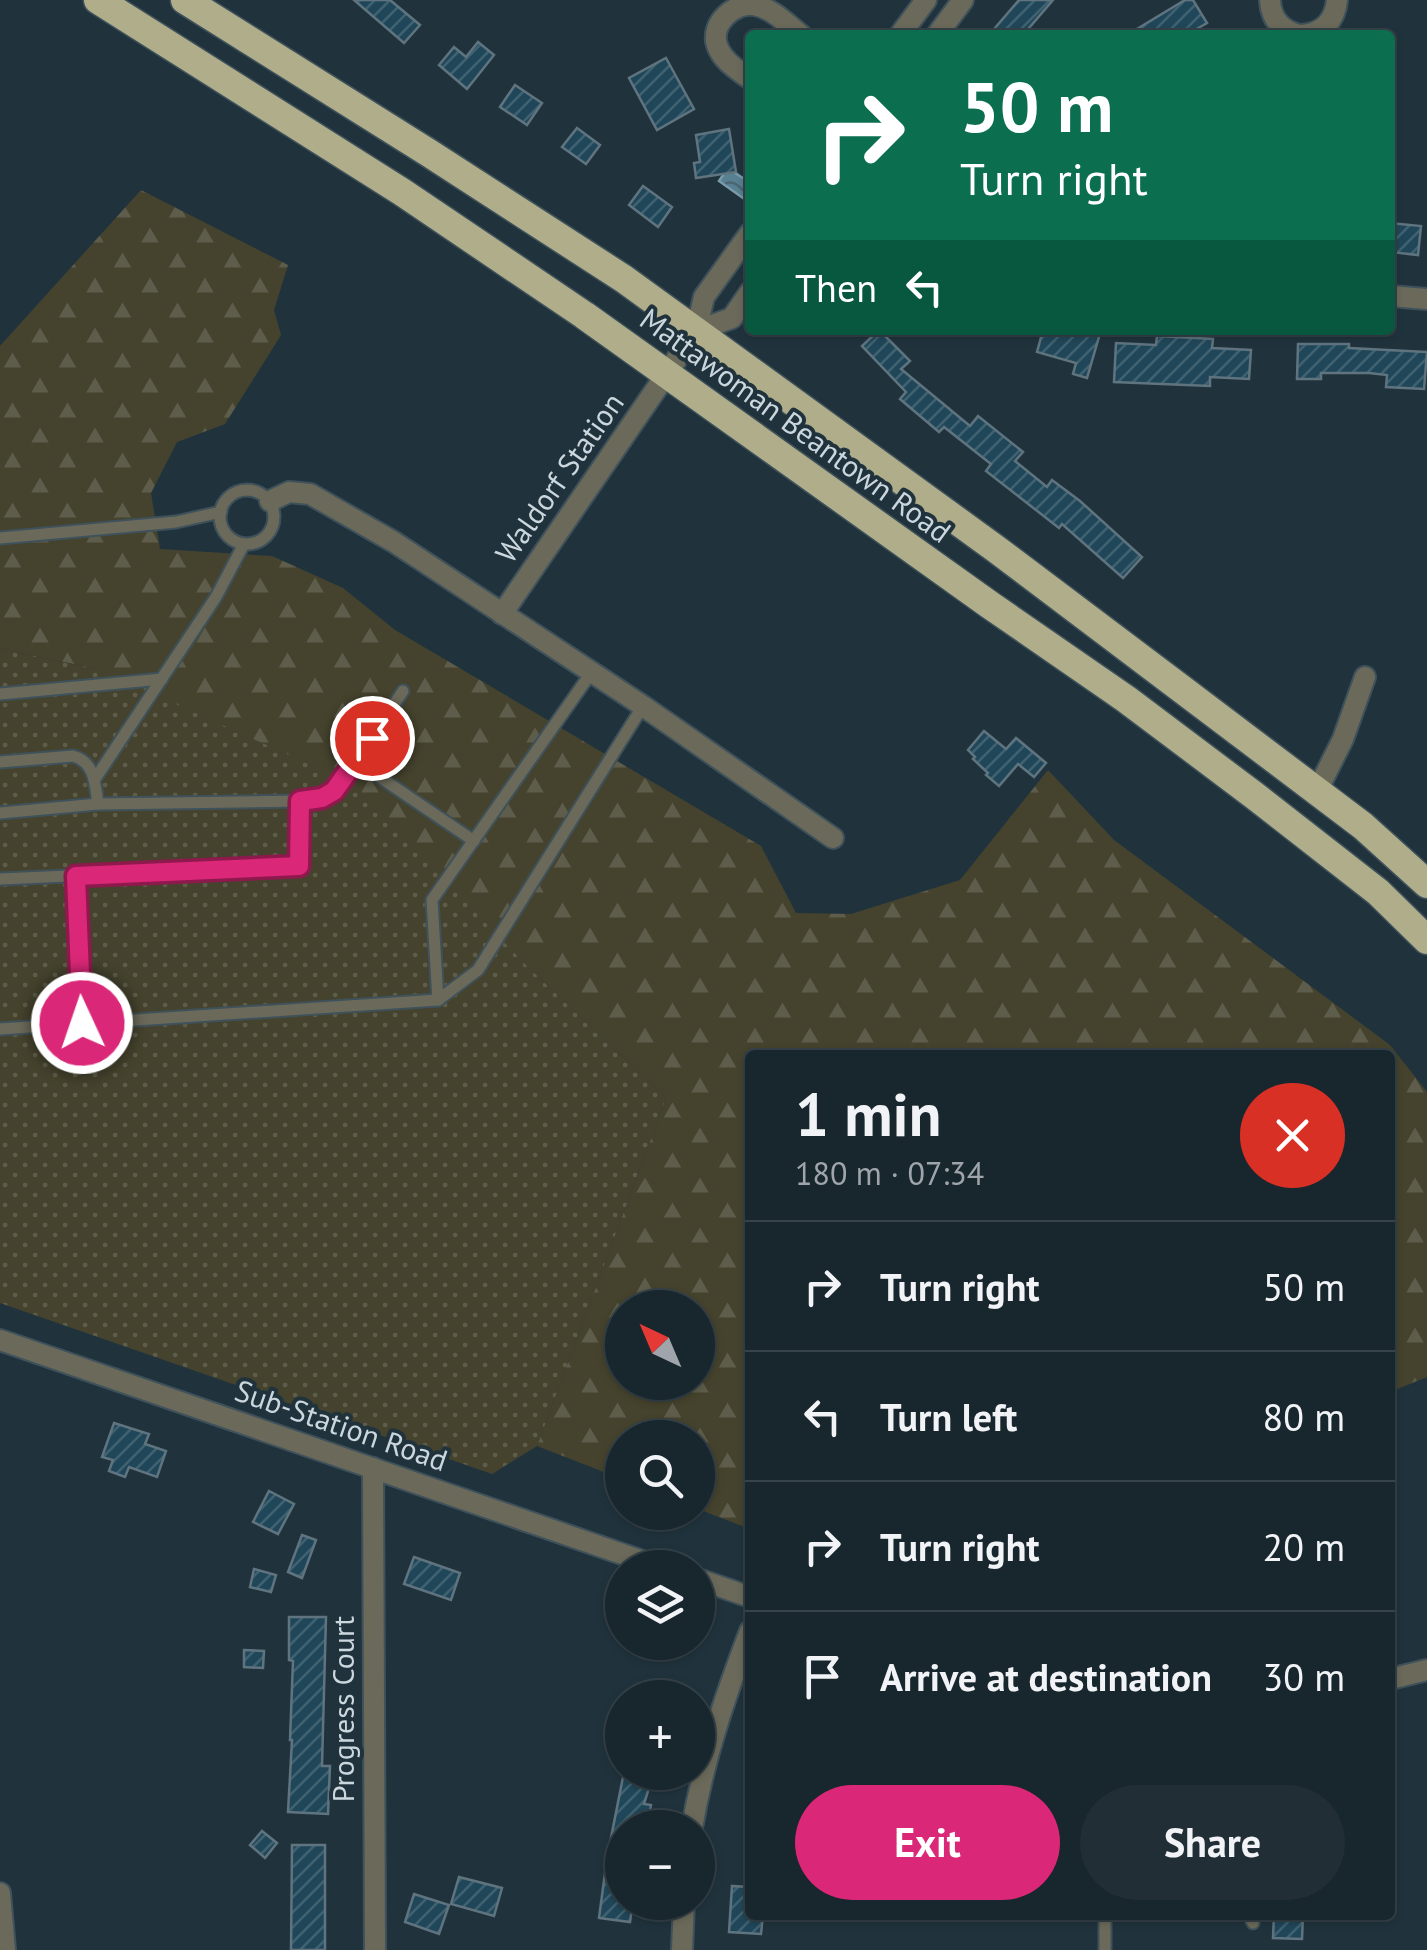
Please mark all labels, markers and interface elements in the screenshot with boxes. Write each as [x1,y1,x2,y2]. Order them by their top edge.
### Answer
text: 50 m [960,61,1113,151]
icon: right [795,70,925,200]
text: Turn right [960,149,1148,207]
icon: left [897,260,952,315]
text: Then [795,263,877,312]
street label: Mattawoman Beantown Road [633,299,959,551]
street label: Waldorf Station [486,384,632,570]
pin [330,696,415,781]
icon: arrive [345,711,400,766]
position arrow [30,971,134,1075]
text: 1 min [795,1075,941,1153]
button: close [1240,1083,1345,1188]
text: 180 m · 07:34 [795,1152,984,1194]
icon: right [795,1259,850,1314]
text: Turn right [880,1262,1040,1311]
text: 50 m [1263,1262,1345,1311]
north arrow [605,1290,715,1400]
map controls [605,1290,715,1920]
street label: Sub-Station Road [230,1370,453,1479]
icon: left [795,1389,850,1444]
text: Turn left [880,1392,1017,1441]
text: 80 m [1263,1392,1345,1441]
button: search [605,1420,715,1530]
icon: right [795,1519,850,1574]
text: Turn right [880,1522,1040,1571]
text: 20 m [1263,1522,1345,1571]
button: layers [605,1550,715,1660]
street label: Progress Court [323,1616,362,1802]
icon: arrive [795,1649,850,1704]
text: Arrive at destination [880,1652,1212,1701]
text: 30 m [1263,1652,1345,1701]
button: + [605,1680,715,1790]
button: Exit [795,1785,1060,1900]
button: Share [1080,1785,1345,1900]
button: − [605,1810,715,1920]

